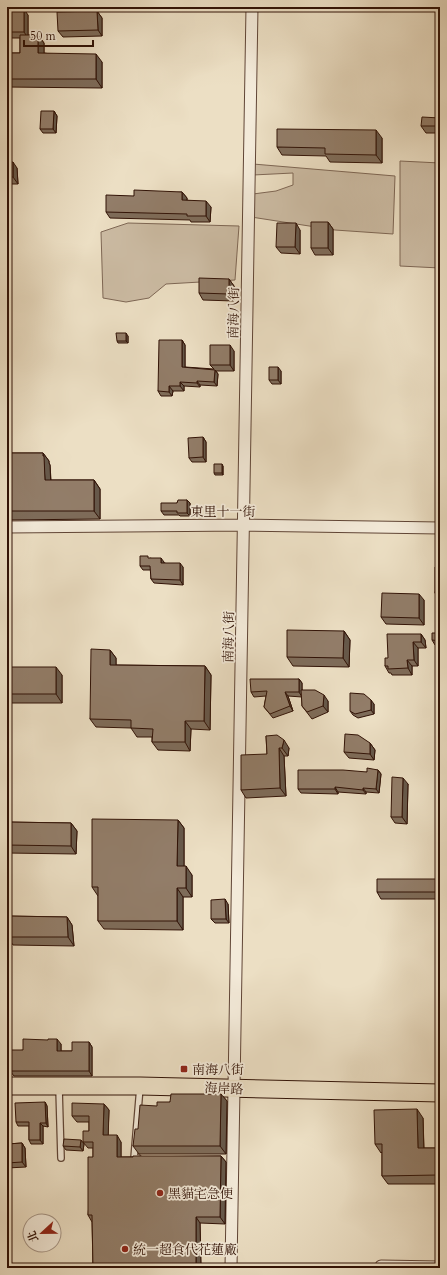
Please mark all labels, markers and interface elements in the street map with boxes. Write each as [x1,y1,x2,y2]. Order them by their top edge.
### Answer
scale bar [24,22,93,48]
text: 50 m [30,28,57,44]
street label: 南海八街 [225,287,243,339]
street label: 東里十一街 [190,503,256,521]
street label: 南海八街 [220,611,238,663]
place label: 南海八街 [192,1061,244,1079]
marker: 南海八街 [179,1064,189,1074]
street label: 海岸路 [204,1079,244,1099]
place label: 黑貓宅急便 [168,1185,233,1203]
marker: 黑貓宅急便 [155,1188,165,1198]
north arrow [22,1213,62,1253]
text: 北 [24,1229,42,1244]
place label: 統一超食代花蓮廠 [133,1241,237,1259]
marker: 統一超食代花蓮廠 [120,1244,130,1254]

